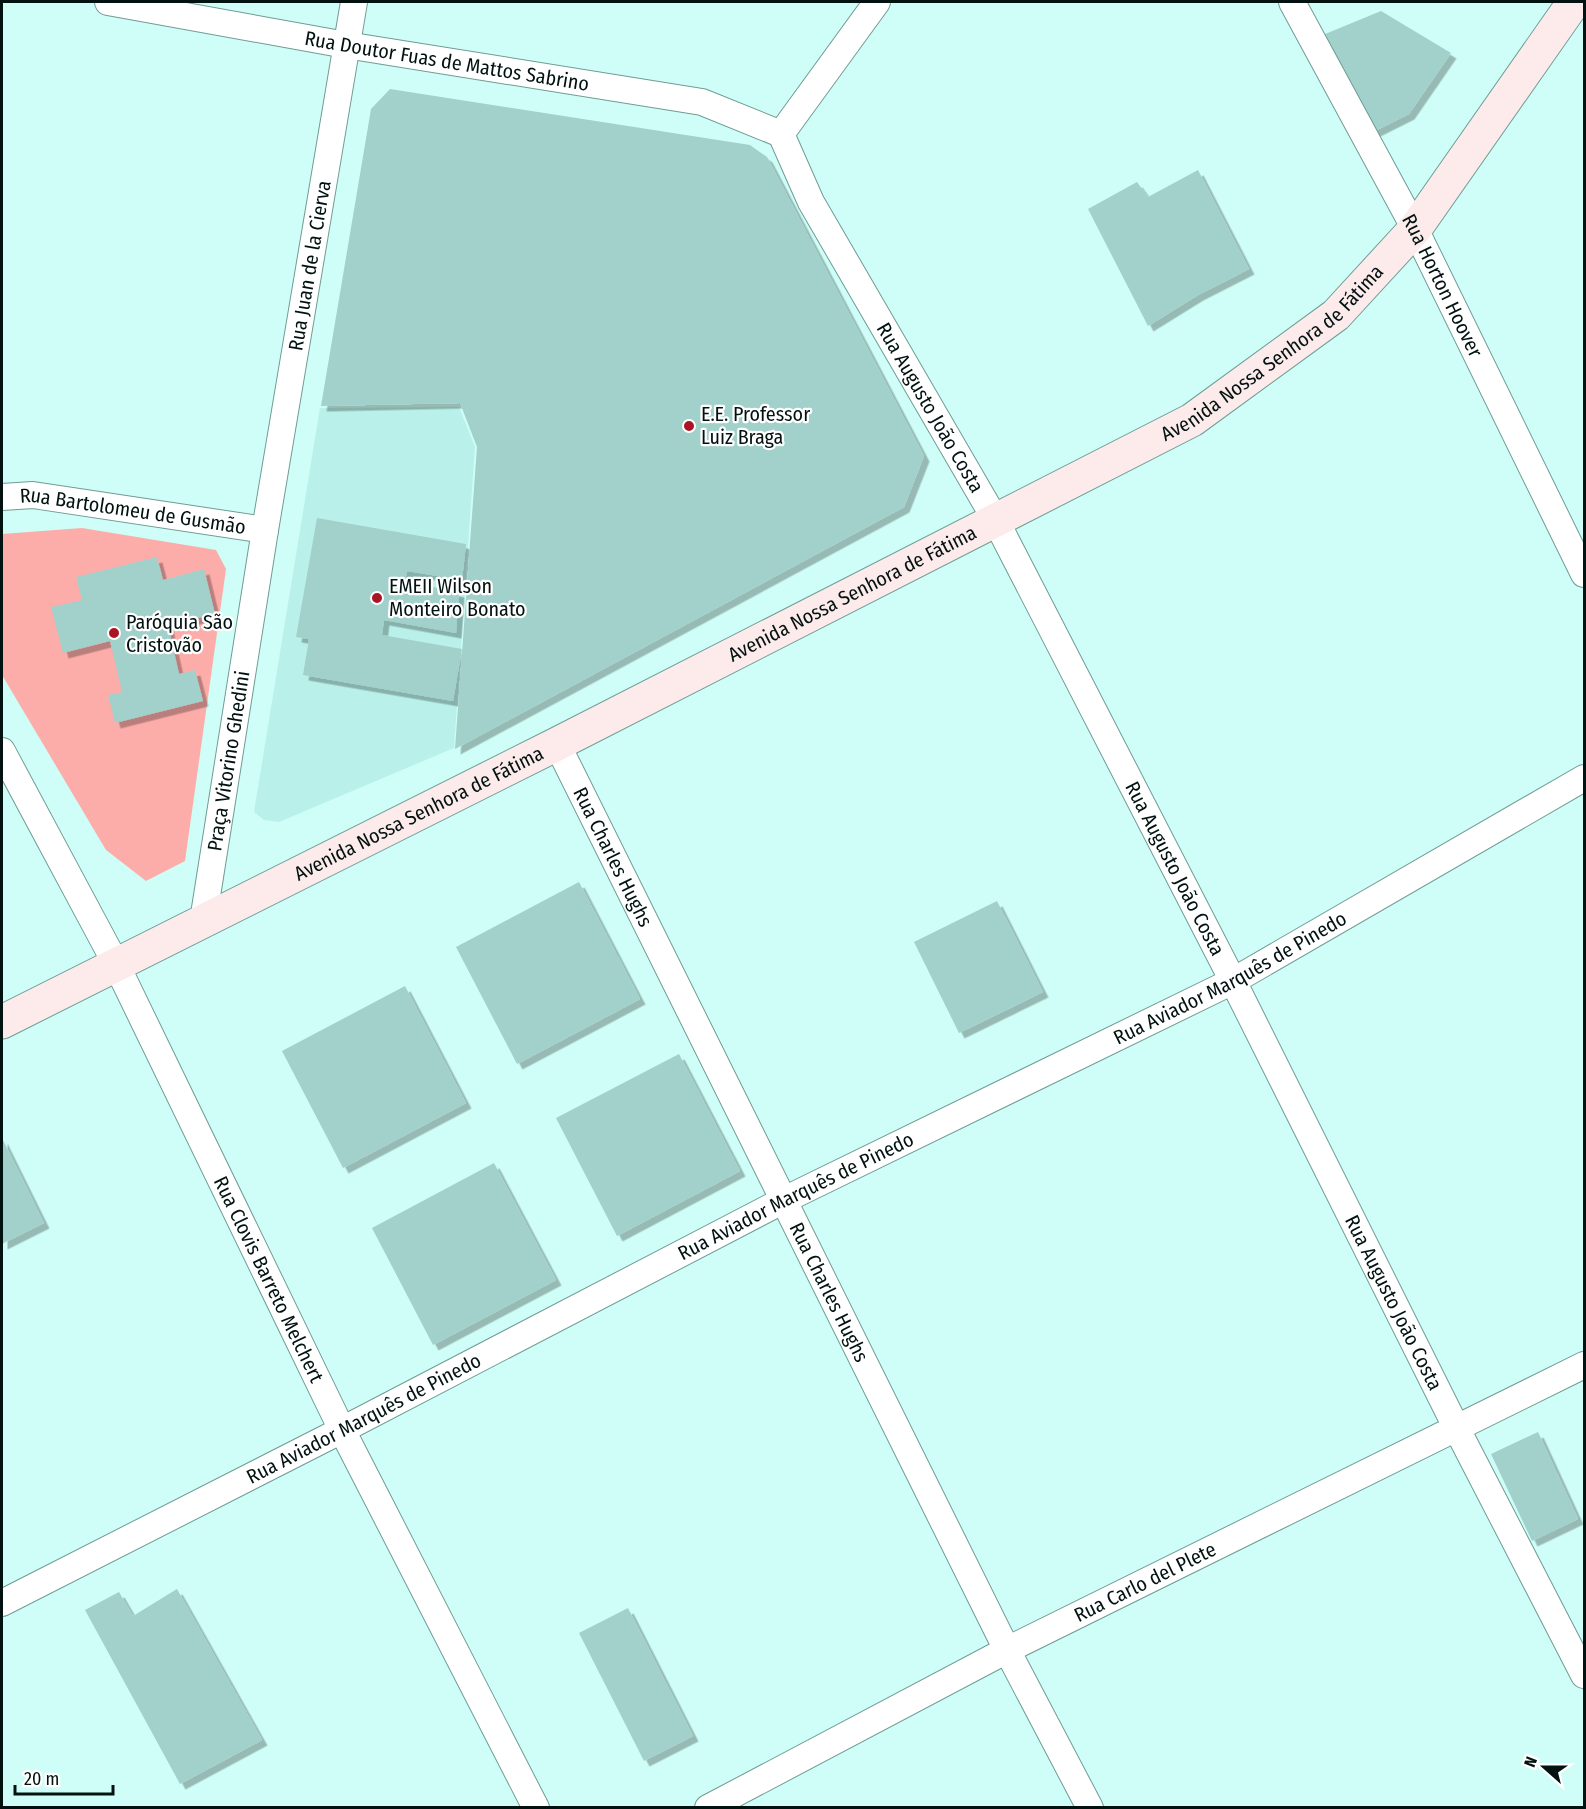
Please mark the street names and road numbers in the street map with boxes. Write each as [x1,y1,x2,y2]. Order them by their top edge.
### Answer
street label: Rua Doutor Fuas de Mattos Sabrino [303,26,591,96]
street label: Rua Juan de la Cierva [283,179,336,353]
street label: Rua Horton Hoover [1397,210,1488,361]
street label: Avenida Nossa Senhora de Fátima [1157,260,1388,446]
street label: Rua Augusto João Costa [872,318,989,497]
street label: Rua Bartolomeu de Gusmão [19,483,247,539]
street label: Avenida Nossa Senhora de Fátima [724,520,980,667]
street label: Praça Vitorino Ghedini [202,669,254,853]
street label: Avenida Nossa Senhora de Fátima [290,741,547,886]
street label: Rua Augusto João Costa [1120,777,1230,960]
street label: Rua Charles Hughs [568,783,658,931]
street label: Rua Aviador Marquês de Pinedo [1109,906,1351,1049]
street label: Rua Aviador Marquês de Pinedo [674,1127,917,1265]
street label: Rua Clovis Barreto Melchert [209,1172,329,1387]
street label: Rua Augusto João Costa [1340,1211,1448,1394]
street label: Rua Charles Hughs [785,1218,874,1366]
street label: Rua Aviador Marquês de Pinedo [242,1348,485,1489]
street label: Rua Carlo del Plete [1070,1537,1220,1627]

